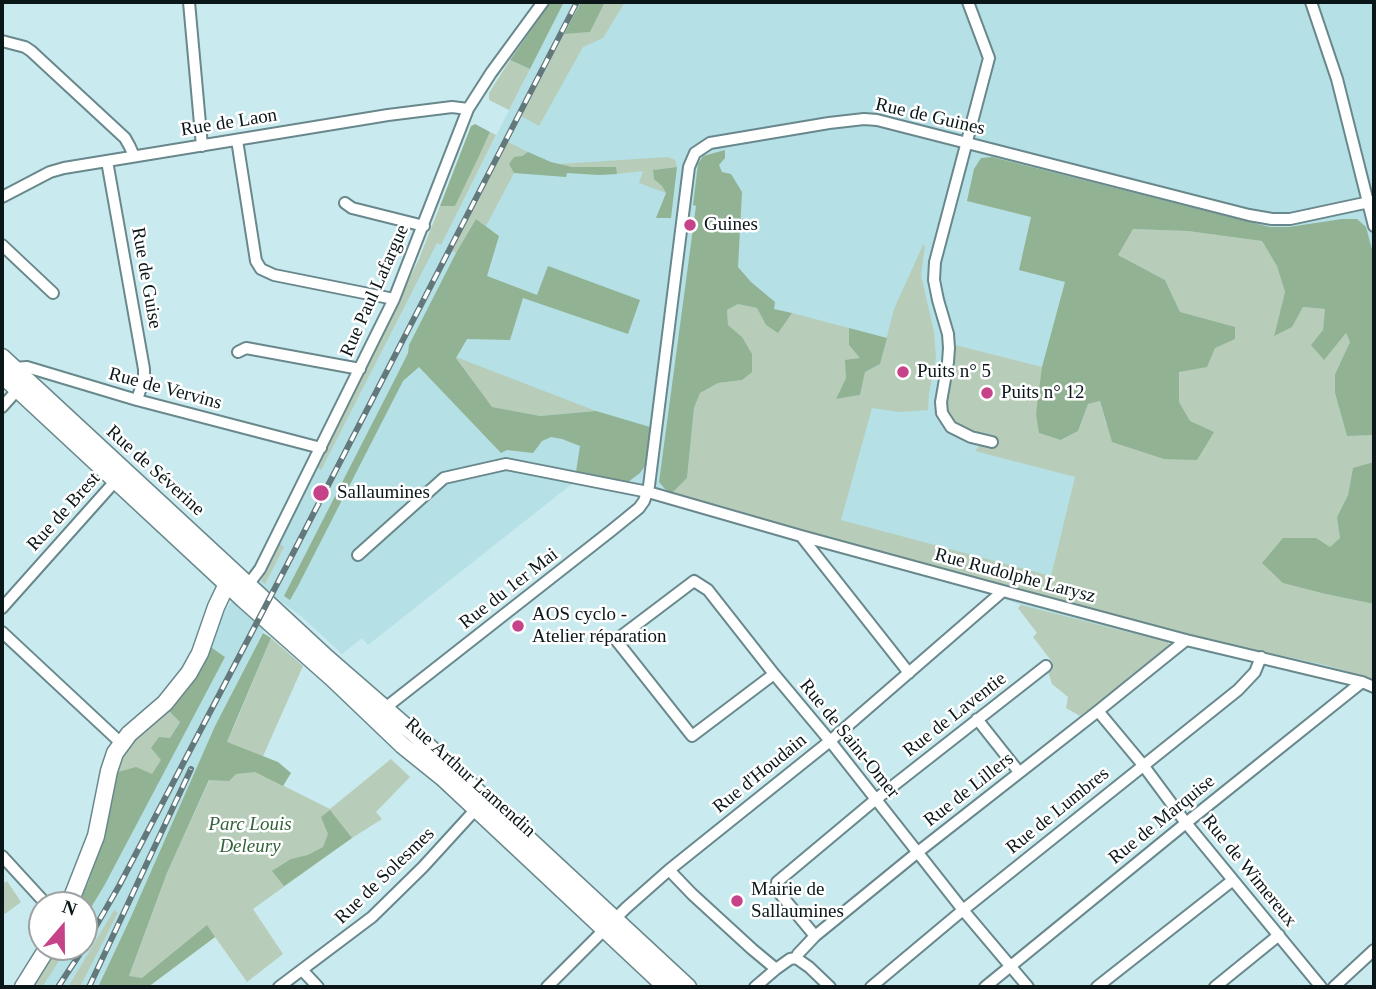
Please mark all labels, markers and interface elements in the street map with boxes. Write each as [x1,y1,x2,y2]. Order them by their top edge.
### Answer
street label: Rue de Guines [873,93,987,141]
street label: Rue de Laon [179,104,279,142]
place label: Guines [704,214,758,236]
marker: Guines [682,217,698,233]
street label: Rue Paul Lafargue [336,221,414,361]
street label: Rue de Guise [126,226,166,330]
place label: Puits n° 5 [917,361,991,383]
street label: Rue de Vervins [106,363,224,415]
marker: Puits n° 5 [895,364,911,380]
place label: Puits n° 12 [1001,382,1085,404]
marker: Puits n° 12 [979,385,995,401]
street label: Rue de Séverine [101,421,209,521]
street label: Rue de Brest [23,468,105,556]
place label: Sallaumines [337,482,430,504]
marker: Sallaumines [311,483,331,503]
street label: Rue du 1er Mai [455,543,563,635]
street label: Rue Rudolphe Larysz [932,544,1098,608]
place label: AOS cyclo - Atelier réparation [532,604,667,648]
marker: AOS cyclo - Atelier réparation [510,618,526,634]
street label: Rue de Laventie [899,668,1011,762]
street label: Rue de Saint-Omer [794,675,904,803]
street label: Rue Arthur Lamendin [400,713,540,843]
street label: Rue d'Houdain [709,729,811,819]
street label: Rue de Lillers [920,748,1018,832]
street label: Rue de Lumbres [1002,763,1114,859]
street label: Rue de Marquise [1104,770,1220,870]
street label: Rue de Wimereux [1197,810,1301,932]
park label: Parc Louis Deleury [208,814,292,858]
street label: Rue de Solesmes [330,823,440,929]
place label: Mairie de Sallaumines [751,879,844,923]
north arrow [28,891,98,961]
marker: Mairie de Sallaumines [729,893,745,909]
text: N [60,895,80,920]

